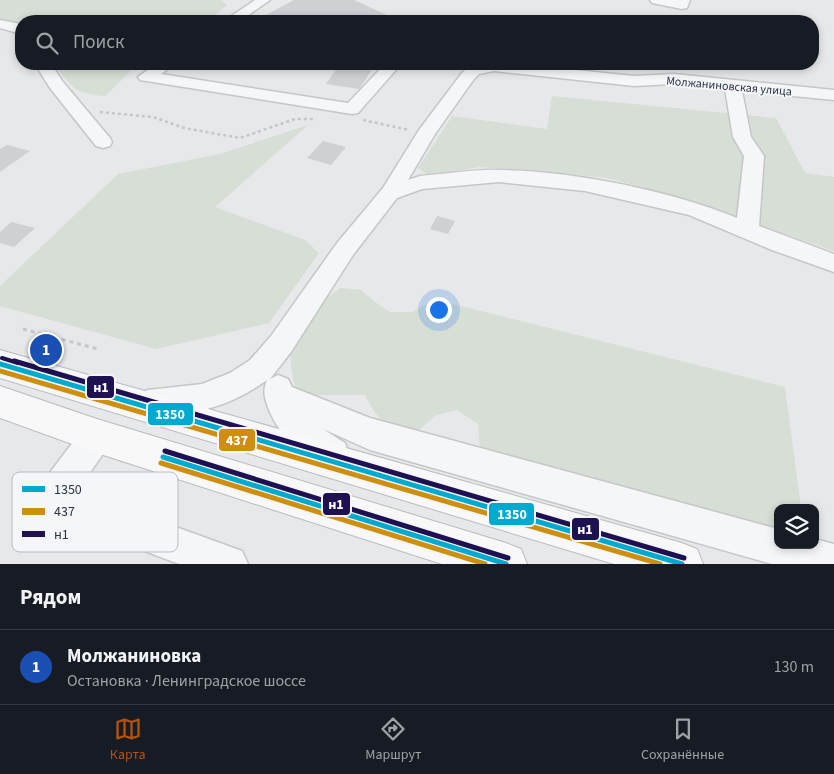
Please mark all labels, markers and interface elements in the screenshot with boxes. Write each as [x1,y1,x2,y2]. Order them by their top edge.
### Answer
search box [15,15,819,70]
icon: search [33,29,61,57]
text: Поиск [73,29,124,56]
street label: Молжаниновская улица [665,73,792,100]
your location [426,297,452,323]
pin: 1 [30,331,62,369]
line badge: н1 [86,375,115,399]
text: н1 [93,378,109,398]
line badge: 1350 [147,402,194,426]
text: 1350 [155,405,185,425]
line badge: 437 [218,428,256,452]
text: 437 [226,431,248,451]
legend [12,472,178,552]
text: 1350 [54,480,82,500]
line badge: н1 [322,492,351,516]
text: н1 [328,495,344,515]
text: 437 [54,502,75,522]
line badge: 1350 [488,502,535,526]
map controls [774,504,819,549]
button: layers [774,504,819,549]
text: 1350 [497,505,527,525]
line badge: н1 [571,517,600,541]
text: н1 [577,520,593,540]
text: н1 [54,525,69,545]
text: Рядом [20,582,81,612]
text: Молжаниновка [67,643,201,670]
text: 1 [32,656,40,678]
text: 130 m [774,656,814,678]
text: Остановка · Ленинградское шоссе [67,670,306,692]
tab: Карта [110,715,146,765]
tab: Маршрут [365,715,421,765]
tab: Сохранённые [641,715,724,765]

